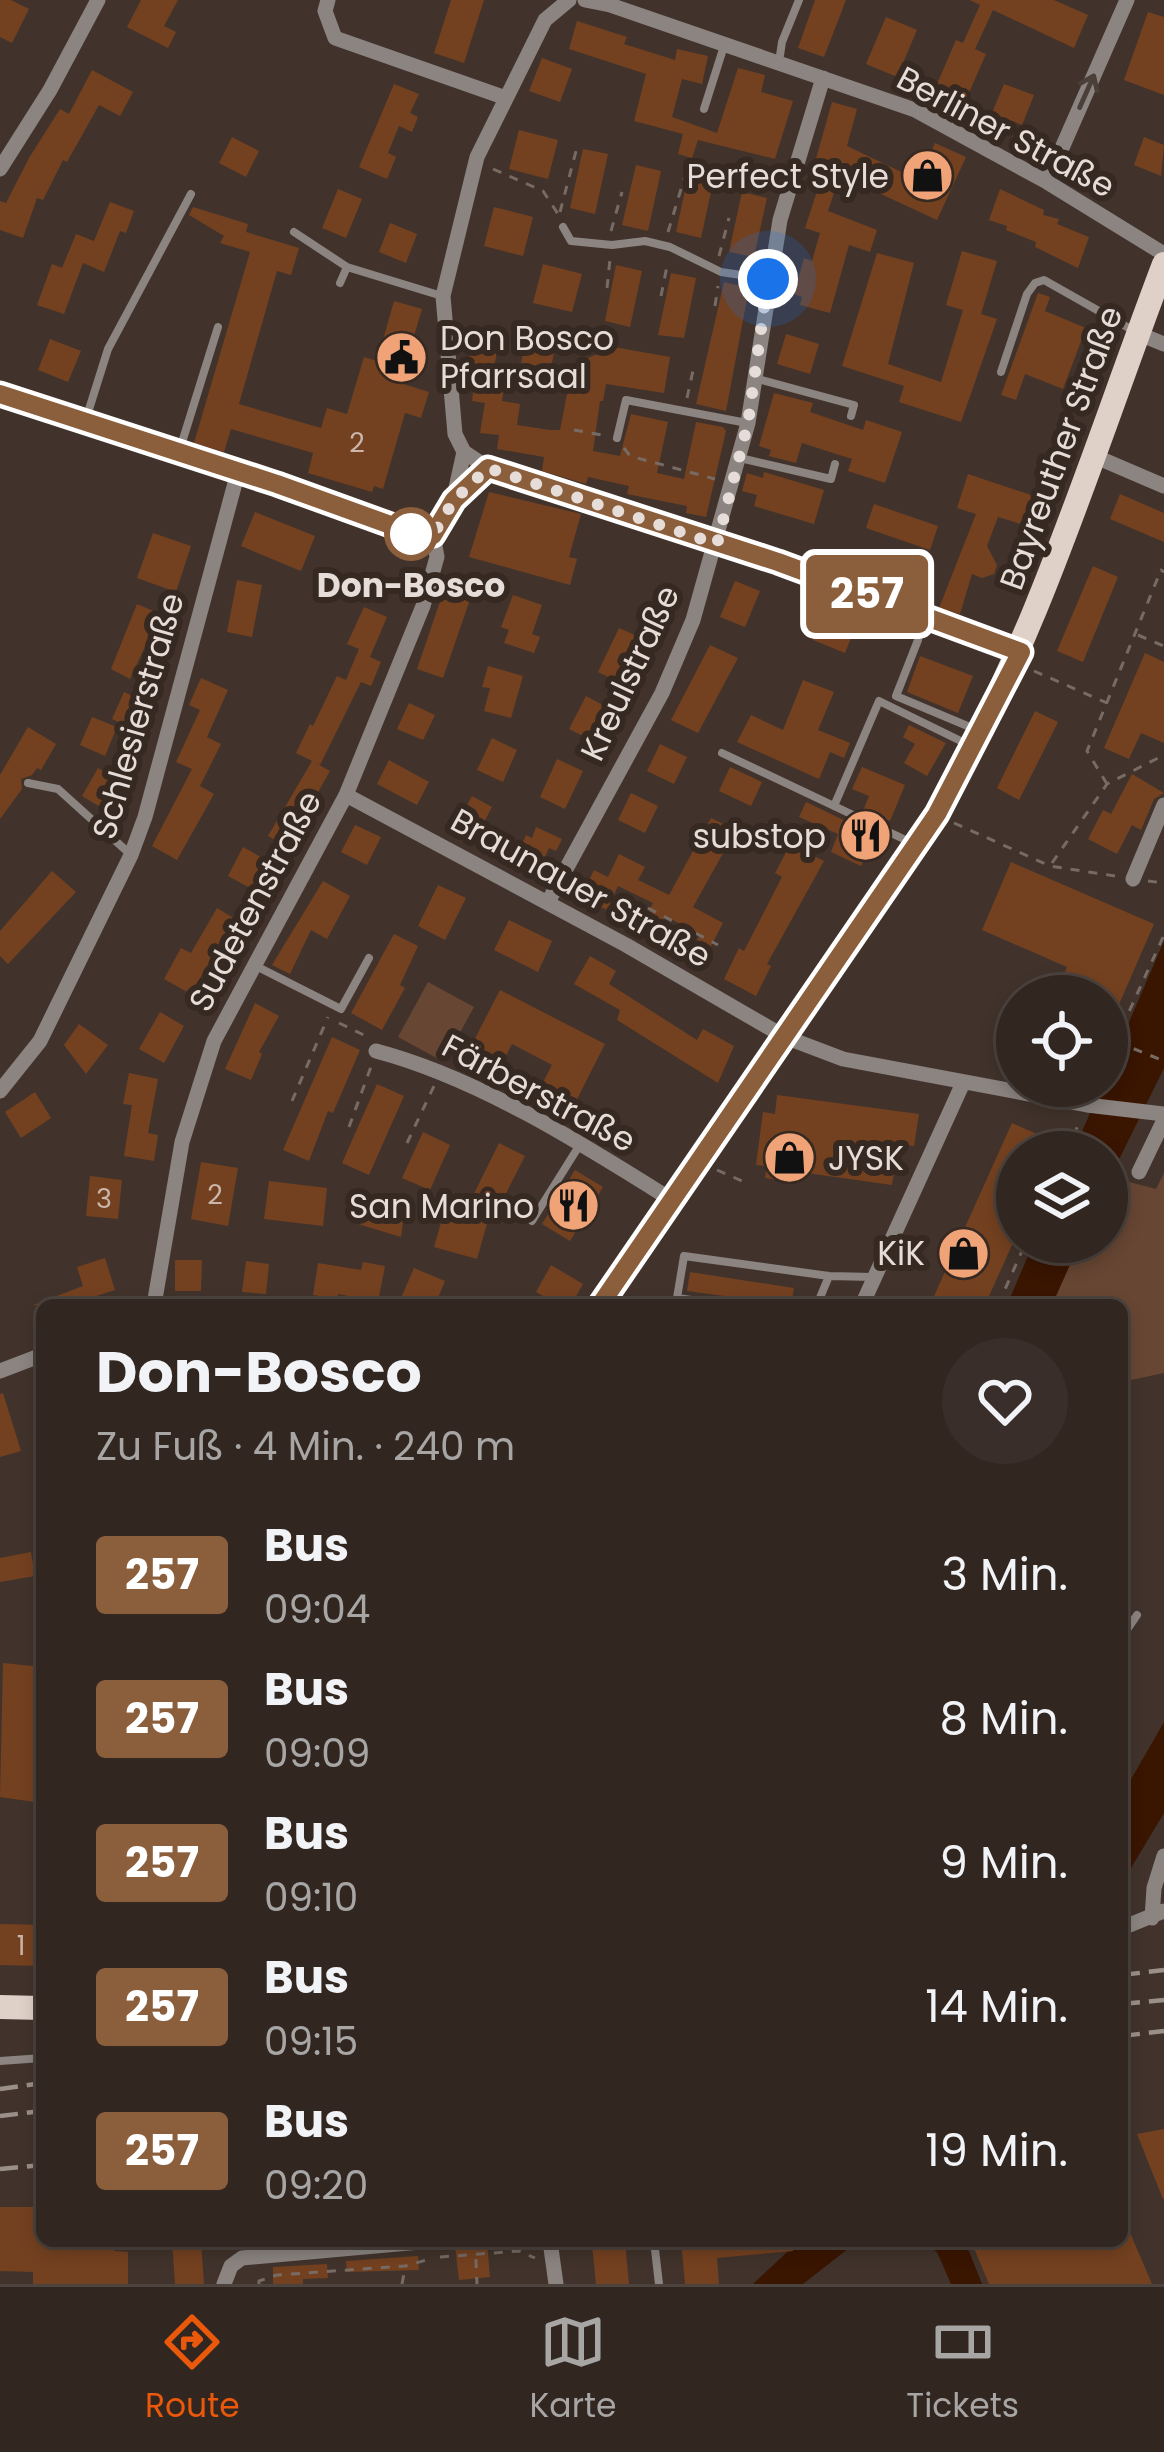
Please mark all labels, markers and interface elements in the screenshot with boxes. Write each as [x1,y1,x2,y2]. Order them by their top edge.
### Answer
street label: Berliner Straße [889,55,1123,209]
one-way arrow [1077,74,1099,110]
shop icon: Perfect Style [900,148,956,204]
place label: Perfect Style [686,153,889,200]
your location [738,249,798,309]
street label: Bayreuther Straße [988,300,1134,596]
place label: Don Bosco Pfarrsaal [440,315,614,400]
public building icon: Don Bosco Pfarrsaal [373,329,429,385]
house number: 2 [349,424,365,461]
marker: Don-Bosco [386,509,436,559]
line badge: 257 [798,555,936,633]
place label: Don-Bosco [317,562,505,609]
text: 257 [830,564,904,623]
street label: Kreulstraße [569,578,691,768]
street label: Schlesierstraße [80,587,196,845]
street label: Sudetenstraße [177,782,333,1020]
street label: Braunauer Straße [442,797,720,979]
restaurant icon: substop [837,808,893,864]
place label: substop [693,813,826,860]
map controls [996,975,1128,1263]
button: locate [996,975,1128,1107]
street label: Färberstraße [434,1022,644,1164]
shop icon: JYSK [761,1130,817,1186]
button: layers [996,1131,1128,1263]
place label: JYSK [828,1135,904,1182]
house number: 2 [207,1176,223,1213]
restaurant icon: San Marino [545,1178,601,1234]
house number: 3 [96,1180,112,1217]
place label: San Marino [349,1183,534,1230]
shop icon: KiK [936,1225,992,1281]
place label: KiK [877,1230,925,1277]
text: Don-Bosco [96,1332,422,1412]
button: heart [942,1338,1068,1464]
text: Zu Fuß · 4 Min. · 240 m [96,1419,515,1474]
text: Bus [264,1514,349,1577]
text: 3 Min. [941,1543,1068,1606]
text: 257 [125,1545,199,1604]
text: 09:04 [264,1582,370,1637]
text: Bus [264,1658,349,1721]
text: 8 Min. [940,1687,1068,1750]
text: 257 [125,1689,199,1748]
text: 09:09 [264,1726,370,1781]
text: Bus [264,1802,349,1865]
text: 9 Min. [940,1831,1068,1894]
text: 257 [125,1833,199,1892]
text: 09:10 [264,1870,358,1925]
house number: 1 [17,1927,25,1964]
text: Bus [264,1946,349,2009]
text: 14 Min. [925,1975,1068,2038]
text: 257 [125,1977,199,2036]
text: 09:15 [264,2014,358,2069]
text: Bus [264,2090,349,2153]
text: 19 Min. [925,2119,1068,2182]
text: 257 [125,2121,199,2180]
text: 09:20 [264,2158,368,2213]
tab: Route [145,2309,240,2431]
tab: Karte [530,2309,616,2431]
tab: Tickets [906,2309,1019,2431]

